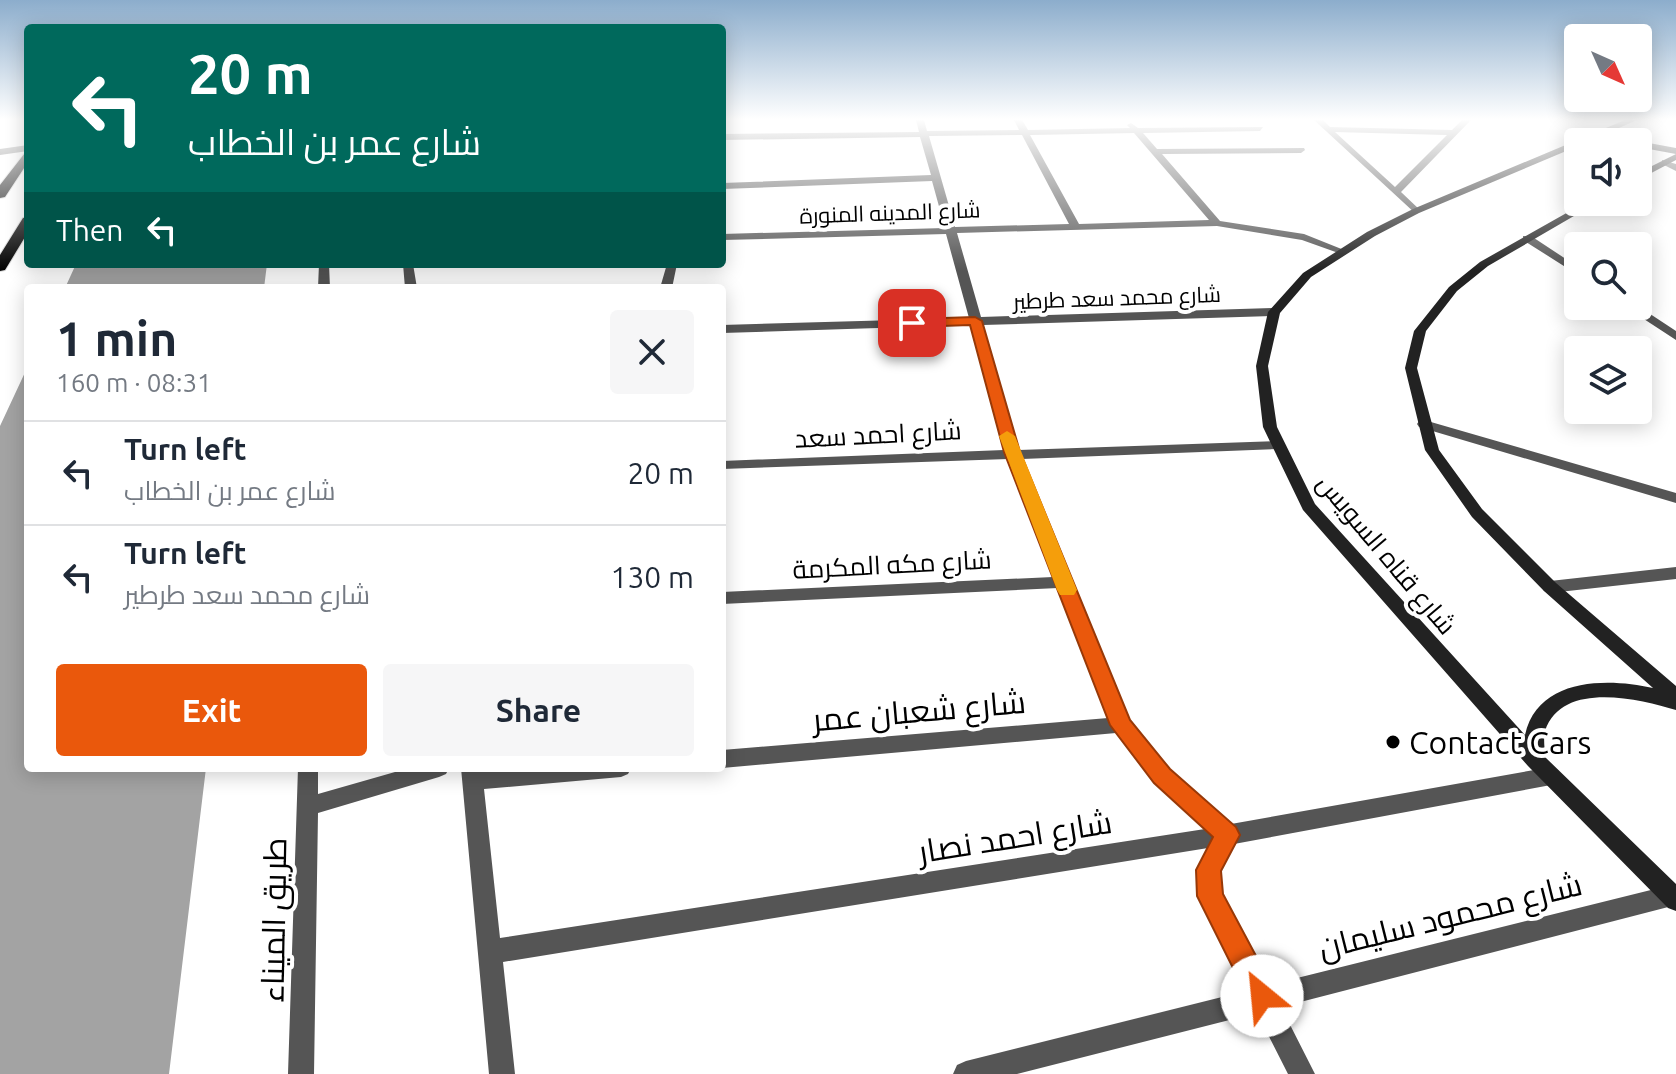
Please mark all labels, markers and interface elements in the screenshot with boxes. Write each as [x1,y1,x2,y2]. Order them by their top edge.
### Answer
north arrow [1564,24,1652,112]
map controls [1564,24,1652,424]
text: 20 m [188,42,313,105]
icon: left [56,56,160,160]
text: شارع عمر بن الخطاب [188,121,481,162]
button: sound [1564,128,1652,216]
street label: شارع المدينه المنورة [799,196,981,231]
icon: left [140,208,184,252]
text: Then [56,213,124,247]
button: search [1564,232,1652,320]
street label: شارع محمد سعد طرطير [1011,281,1222,316]
pin [878,289,946,357]
icon: arrive [890,301,934,345]
button: close [610,310,694,394]
text: 1 min [56,311,177,365]
button: layers [1564,336,1652,424]
text: 160 m · 08:31 [56,368,212,397]
street label: شارع احمد سعد [794,415,962,456]
text: Turn left [124,432,246,466]
icon: left [56,451,100,495]
text: 20 m [627,456,694,490]
street label: شارع قناه السويس [1309,468,1462,642]
text: شارع عمر بن الخطاب [124,476,336,505]
text: Turn left [124,536,246,570]
street label: شارع مكه المكرمة [792,544,992,587]
icon: left [56,555,100,599]
text: 130 m [610,560,694,594]
text: شارع محمد سعد طرطير [124,580,370,609]
button: Exit [56,664,367,756]
button: Share [383,664,694,756]
street label: شارع شعبان عمر [809,683,1027,742]
place label: Contact Cars [1409,724,1591,760]
marker: Contact Cars [1384,733,1402,751]
street label: شارع احمد نصار [914,803,1115,874]
street label: طريق الميناء [254,837,295,1003]
street label: شارع محمود سليمان [1315,865,1587,970]
position arrow [1220,954,1304,1038]

